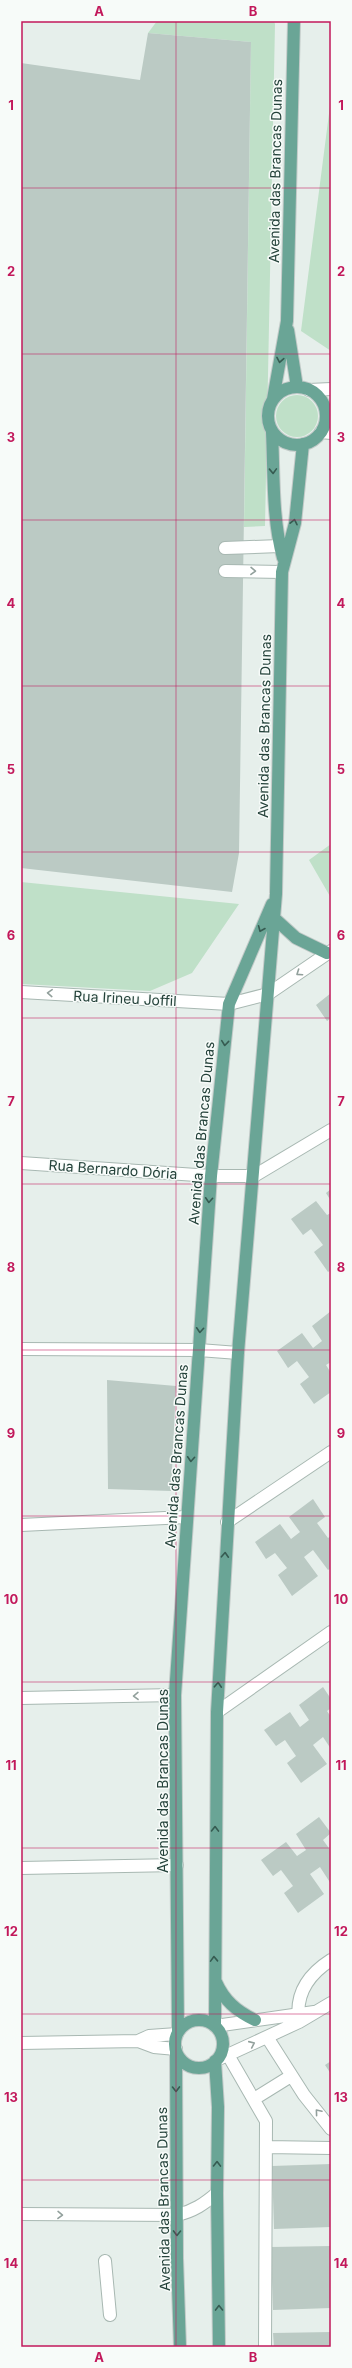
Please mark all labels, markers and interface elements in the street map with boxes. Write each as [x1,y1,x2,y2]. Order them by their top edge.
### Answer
text: A [94,3,104,19]
text: B [249,3,258,19]
street label: Avenida das Brancas Dunas [265,79,285,263]
text: 1 [8,97,14,113]
text: 1 [338,97,344,113]
text: 2 [7,263,15,279]
text: 2 [337,263,345,279]
one-way arrow [276,356,285,363]
text: 3 [7,429,15,445]
text: 3 [337,429,345,445]
one-way arrow [269,468,278,474]
one-way arrow [289,519,298,526]
one-way arrow [250,567,256,575]
text: 4 [7,595,16,611]
text: 4 [337,595,346,611]
street label: Avenida das Brancas Dunas [254,634,274,818]
text: 5 [7,761,15,777]
text: 5 [337,761,345,777]
one-way arrow [258,925,266,933]
text: 6 [7,927,15,943]
text: 6 [337,927,345,943]
one-way arrow [296,968,303,975]
street label: Rua Irineu Joffil [73,987,177,1009]
one-way arrow [47,989,53,998]
one-way arrow [220,1040,229,1046]
street label: Avenida das Brancas Dunas [185,1041,217,1225]
text: 7 [7,1093,15,1109]
text: 7 [337,1093,345,1109]
street label: Rua Bernardo Dória [48,1156,178,1182]
one-way arrow [205,1197,214,1203]
text: 8 [7,1259,15,1275]
text: 8 [337,1259,345,1275]
one-way arrow [196,1327,205,1333]
street label: Avenida das Brancas Dunas [161,1364,191,1548]
text: 9 [7,1425,15,1441]
text: 9 [337,1425,345,1441]
one-way arrow [186,1456,195,1462]
one-way arrow [221,1552,230,1558]
text: 10 [4,1591,18,1607]
text: 10 [334,1591,348,1607]
one-way arrow [214,1682,223,1688]
street label: Avenida das Brancas Dunas [154,1689,171,1873]
one-way arrow [133,1692,139,1700]
text: 11 [5,1757,17,1773]
text: 11 [335,1757,347,1773]
one-way arrow [211,1826,219,1832]
text: 12 [4,1923,18,1939]
text: 12 [334,1923,348,1939]
one-way arrow [210,1956,219,1962]
one-way arrow [247,2041,255,2049]
one-way arrow [172,2086,180,2092]
text: 13 [4,2089,18,2105]
text: 13 [334,2089,348,2105]
street label: Avenida das Brancas Dunas [153,2107,173,2291]
one-way arrow [315,2109,322,2116]
one-way arrow [213,2161,221,2167]
one-way arrow [57,2211,63,2219]
one-way arrow [173,2230,181,2236]
text: 14 [4,2255,18,2271]
text: 14 [334,2255,348,2271]
one-way arrow [215,2305,223,2311]
text: A [94,2349,104,2365]
text: B [249,2349,258,2365]

